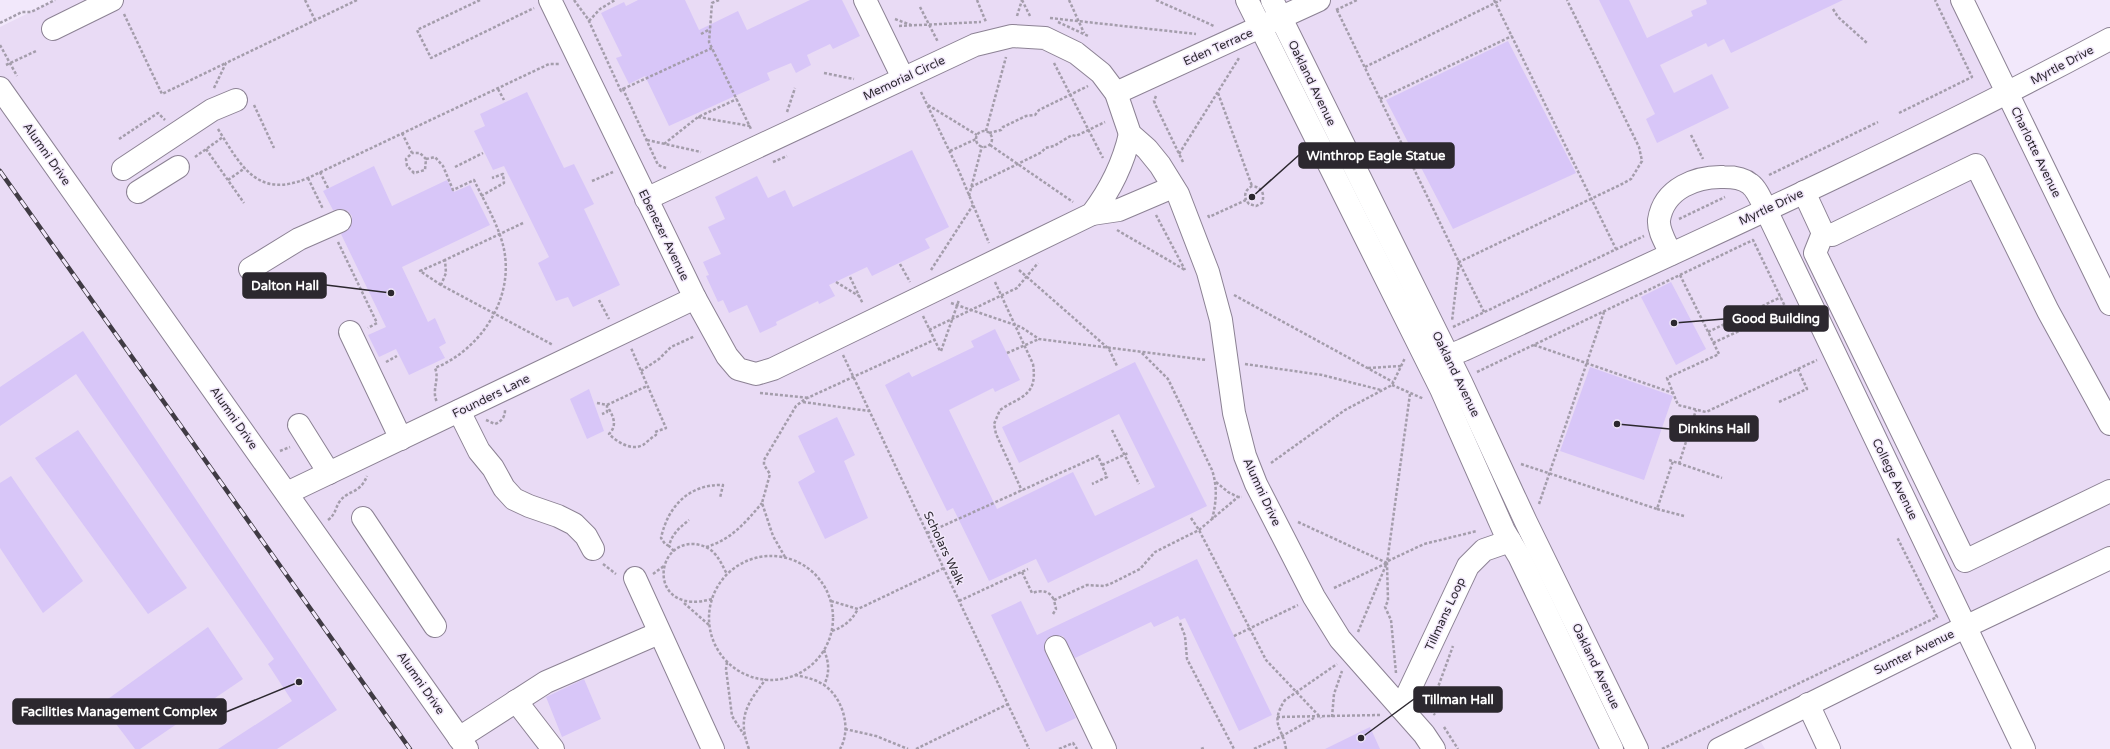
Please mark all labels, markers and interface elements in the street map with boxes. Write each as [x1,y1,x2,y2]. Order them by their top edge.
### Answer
street label: Eden Terrace [1181,25,1255,69]
street label: Oakland Avenue [1285,38,1339,128]
street label: Myrtle Drive [2028,42,2096,88]
street label: Memorial Circle [861,53,947,103]
street label: Charlotte Avenue [2008,104,2064,200]
street label: Alumni Drive [20,120,74,188]
callout: Winthrop Eagle Statue [1299,143,1454,168]
text: Winthrop Eagle Statue [1307,148,1446,164]
street label: Myrtle Drive [1737,186,1806,228]
street label: Ebenezer Avenue [636,187,692,283]
callout: Dalton Hall [243,273,326,298]
text: Dalton Hall [251,278,319,294]
callout: Good Building [1724,306,1828,331]
text: Good Building [1732,311,1820,327]
street label: Oakland Avenue [1429,329,1483,419]
street label: Founders Lane [450,371,532,421]
street label: Alumni Drive [207,384,261,452]
callout: Dinkins Hall [1670,416,1758,441]
text: Dinkins Hall [1678,421,1750,437]
street label: College Avenue [1869,436,1921,522]
street label: Alumni Drive [1240,456,1284,528]
street label: Scholars Walk [921,509,967,587]
street label: Tillmans Loop [1422,575,1468,653]
street label: Oakland Avenue [1569,621,1623,711]
street label: Sumter Avenue [1872,626,1957,677]
street label: Alumni Drive [394,649,448,717]
callout: Tillman Hall [1414,687,1502,712]
text: Tillman Hall [1421,692,1494,708]
callout: Facilities Management Complex [13,699,226,724]
text: Facilities Management Complex [21,704,217,720]

